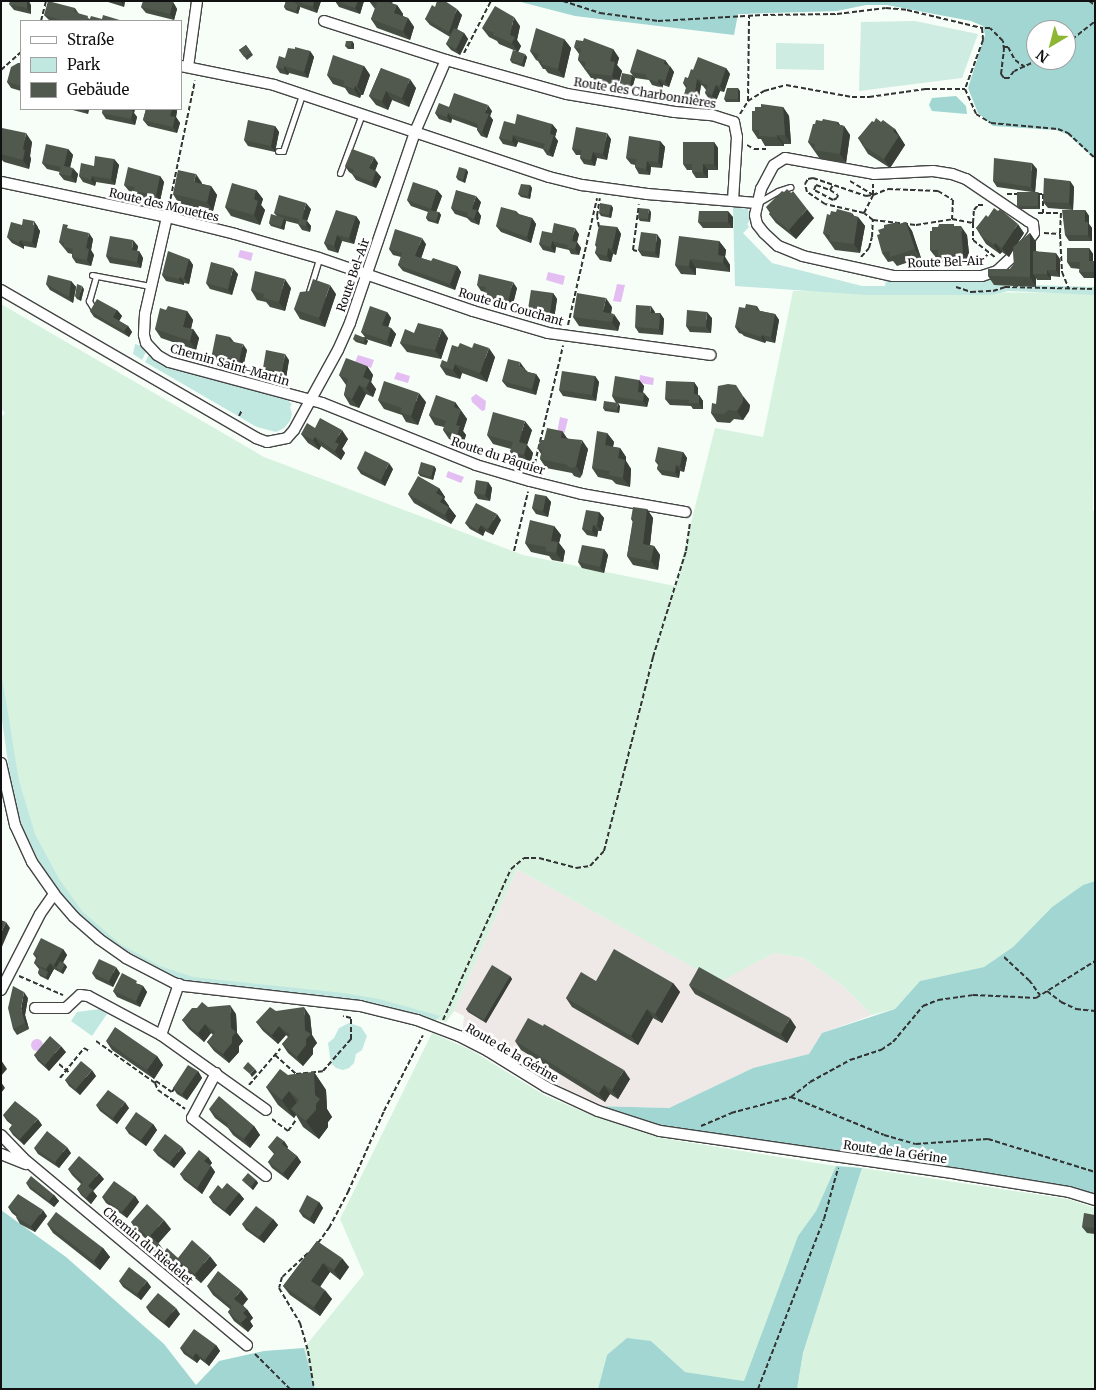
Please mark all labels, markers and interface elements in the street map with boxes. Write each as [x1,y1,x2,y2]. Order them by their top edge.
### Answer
legend [20,20,182,110]
north arrow [1026,20,1076,70]
text: Straße [67,30,114,49]
text: N [1033,46,1052,67]
text: Park [67,55,100,74]
street label: Route des Charbonnières [573,75,717,111]
text: Gebäude [67,80,129,99]
street label: Route des Mouettes [108,185,220,225]
street label: Route Bel-Air [334,236,372,314]
street label: Route Bel-Air [907,253,985,271]
street label: Route du Couchant [457,285,565,329]
street label: Chemin Saint-Martin [169,341,291,389]
street label: Route du Pâquier [449,434,547,478]
street label: Route de la Gérine [463,1021,561,1085]
street label: Route de la Gérine [842,1138,948,1166]
street label: Chemin du Riedelet [100,1204,196,1288]

